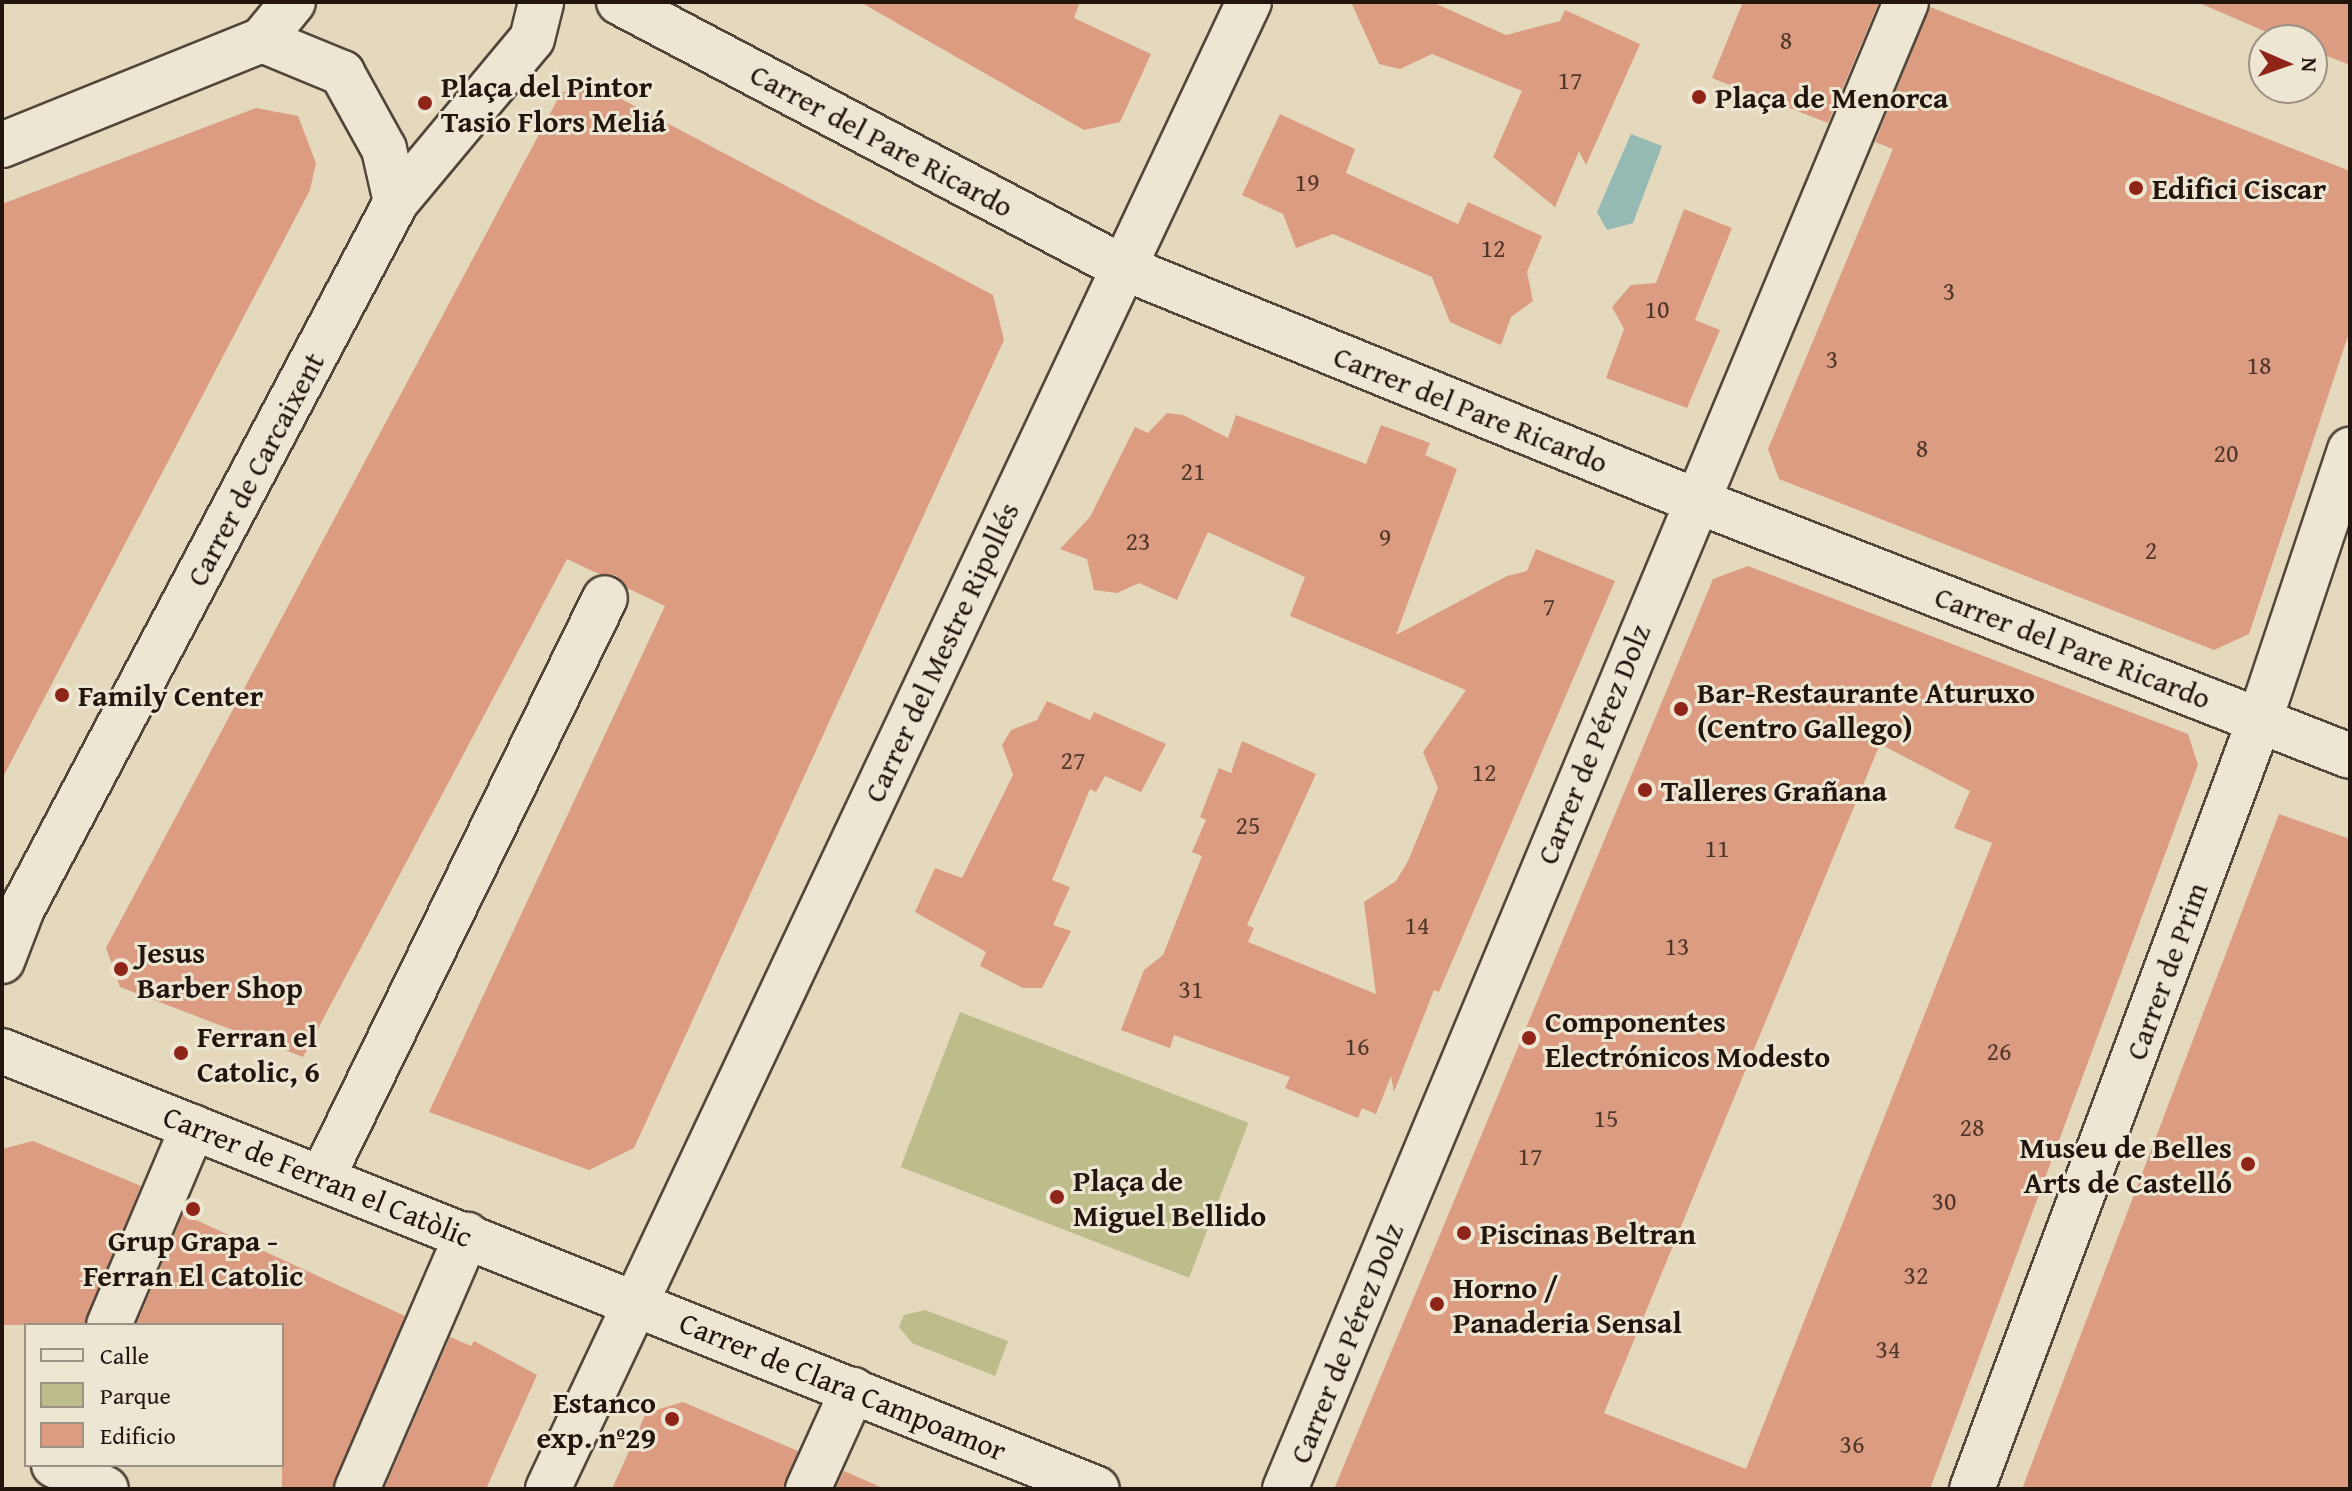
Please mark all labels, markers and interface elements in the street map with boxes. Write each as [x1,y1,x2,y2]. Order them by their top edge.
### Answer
house number: 8 [1780,24,1792,56]
north arrow [2248,24,2328,104]
street label: Carrer del Pare Ricardo [744,55,1020,225]
text: N [2294,57,2326,73]
house number: 17 [1557,64,1583,96]
place label: Plaça del Pintor Tasio Flors Meliá [441,68,666,138]
place label: Plaça de Menorca [1715,79,1948,115]
marker: Plaça de Menorca [1690,88,1708,106]
marker: Plaça del Pintor Tasio Flors Meliá [416,94,434,112]
house number: 19 [1294,166,1320,198]
place label: Edifici Ciscar [2152,170,2326,206]
marker: Edifici Ciscar [2127,179,2145,197]
house number: 12 [1480,232,1506,264]
house number: 3 [1943,275,1955,307]
house number: 10 [1644,293,1670,325]
street label: Carrer del Pare Ricardo [1329,338,1613,480]
house number: 3 [1826,343,1838,375]
street label: Carrer de Carcaixent [178,346,332,592]
house number: 18 [2246,349,2272,381]
house number: 8 [1916,432,1928,464]
house number: 20 [2213,437,2239,469]
house number: 21 [1180,455,1206,487]
street label: Carrer del Mestre Ripollés [856,496,1026,808]
house number: 9 [1379,521,1391,553]
house number: 23 [1125,525,1151,557]
house number: 2 [2145,534,2157,566]
street label: Carrer del Pare Ricardo [1930,578,2216,716]
house number: 7 [1543,590,1555,622]
street label: Carrer de Pérez Dolz [1528,619,1658,869]
place label: Bar-Restaurante Aturuxo (Centro Gallego) [1697,674,2035,744]
place label: Family Center [78,677,263,713]
marker: Family Center [53,686,71,704]
marker: Bar-Restaurante Aturuxo (Centro Gallego) [1672,700,1690,718]
house number: 27 [1060,744,1086,776]
house number: 12 [1471,756,1497,788]
place label: Talleres Grañana [1661,772,1887,808]
marker: Talleres Grañana [1636,781,1654,799]
house number: 25 [1235,809,1261,841]
house number: 11 [1704,832,1730,864]
street label: Carrer de Prim [2117,877,2215,1065]
house number: 14 [1404,909,1430,941]
house number: 13 [1664,930,1690,962]
place label: Jesus Barber Shop [137,934,303,1004]
marker: Jesus Barber Shop [112,960,130,978]
house number: 31 [1178,973,1204,1005]
place label: Componentes Electrónicos Modesto [1545,1003,1830,1074]
place label: Ferran el Catolic, 6 [197,1018,320,1088]
marker: Componentes Electrónicos Modesto [1520,1029,1538,1047]
house number: 16 [1344,1030,1370,1062]
house number: 26 [1986,1035,2012,1067]
marker: Ferran el Catolic, 6 [172,1044,190,1062]
street label: Carrer de Ferran el Catòlic [158,1098,478,1254]
house number: 15 [1593,1102,1619,1134]
house number: 28 [1959,1111,1985,1143]
place label: Museu de Belles Arts de Castelló [2019,1129,2232,1200]
house number: 17 [1517,1140,1543,1172]
marker: Museu de Belles Arts de Castelló [2239,1155,2257,1173]
place label: Plaça de Miguel Bellido [1073,1162,1266,1232]
house number: 30 [1931,1185,1957,1217]
marker: Plaça de Miguel Bellido [1048,1188,1066,1206]
marker: Grup Grapa - Ferran El Catolic [184,1200,202,1218]
place label: Piscinas Beltran [1480,1215,1696,1251]
street label: Carrer de Pérez Dolz [1281,1218,1411,1468]
place label: Grup Grapa - Ferran El Catolic [83,1222,303,1292]
marker: Piscinas Beltran [1455,1224,1473,1242]
house number: 32 [1903,1259,1929,1291]
place label: Horno / Panaderia Sensal [1453,1269,1682,1340]
marker: Horno / Panaderia Sensal [1428,1295,1446,1313]
street label: Carrer de Clara Campoamor [674,1304,1012,1468]
legend [24,1323,284,1467]
house number: 34 [1875,1333,1901,1365]
text: Calle [100,1338,149,1373]
text: Parque [100,1378,171,1413]
place label: Estanco exp. nº29 [537,1384,656,1454]
marker: Estanco exp. nº29 [663,1410,681,1428]
text: Edificio [100,1418,176,1453]
house number: 36 [1839,1428,1865,1460]

